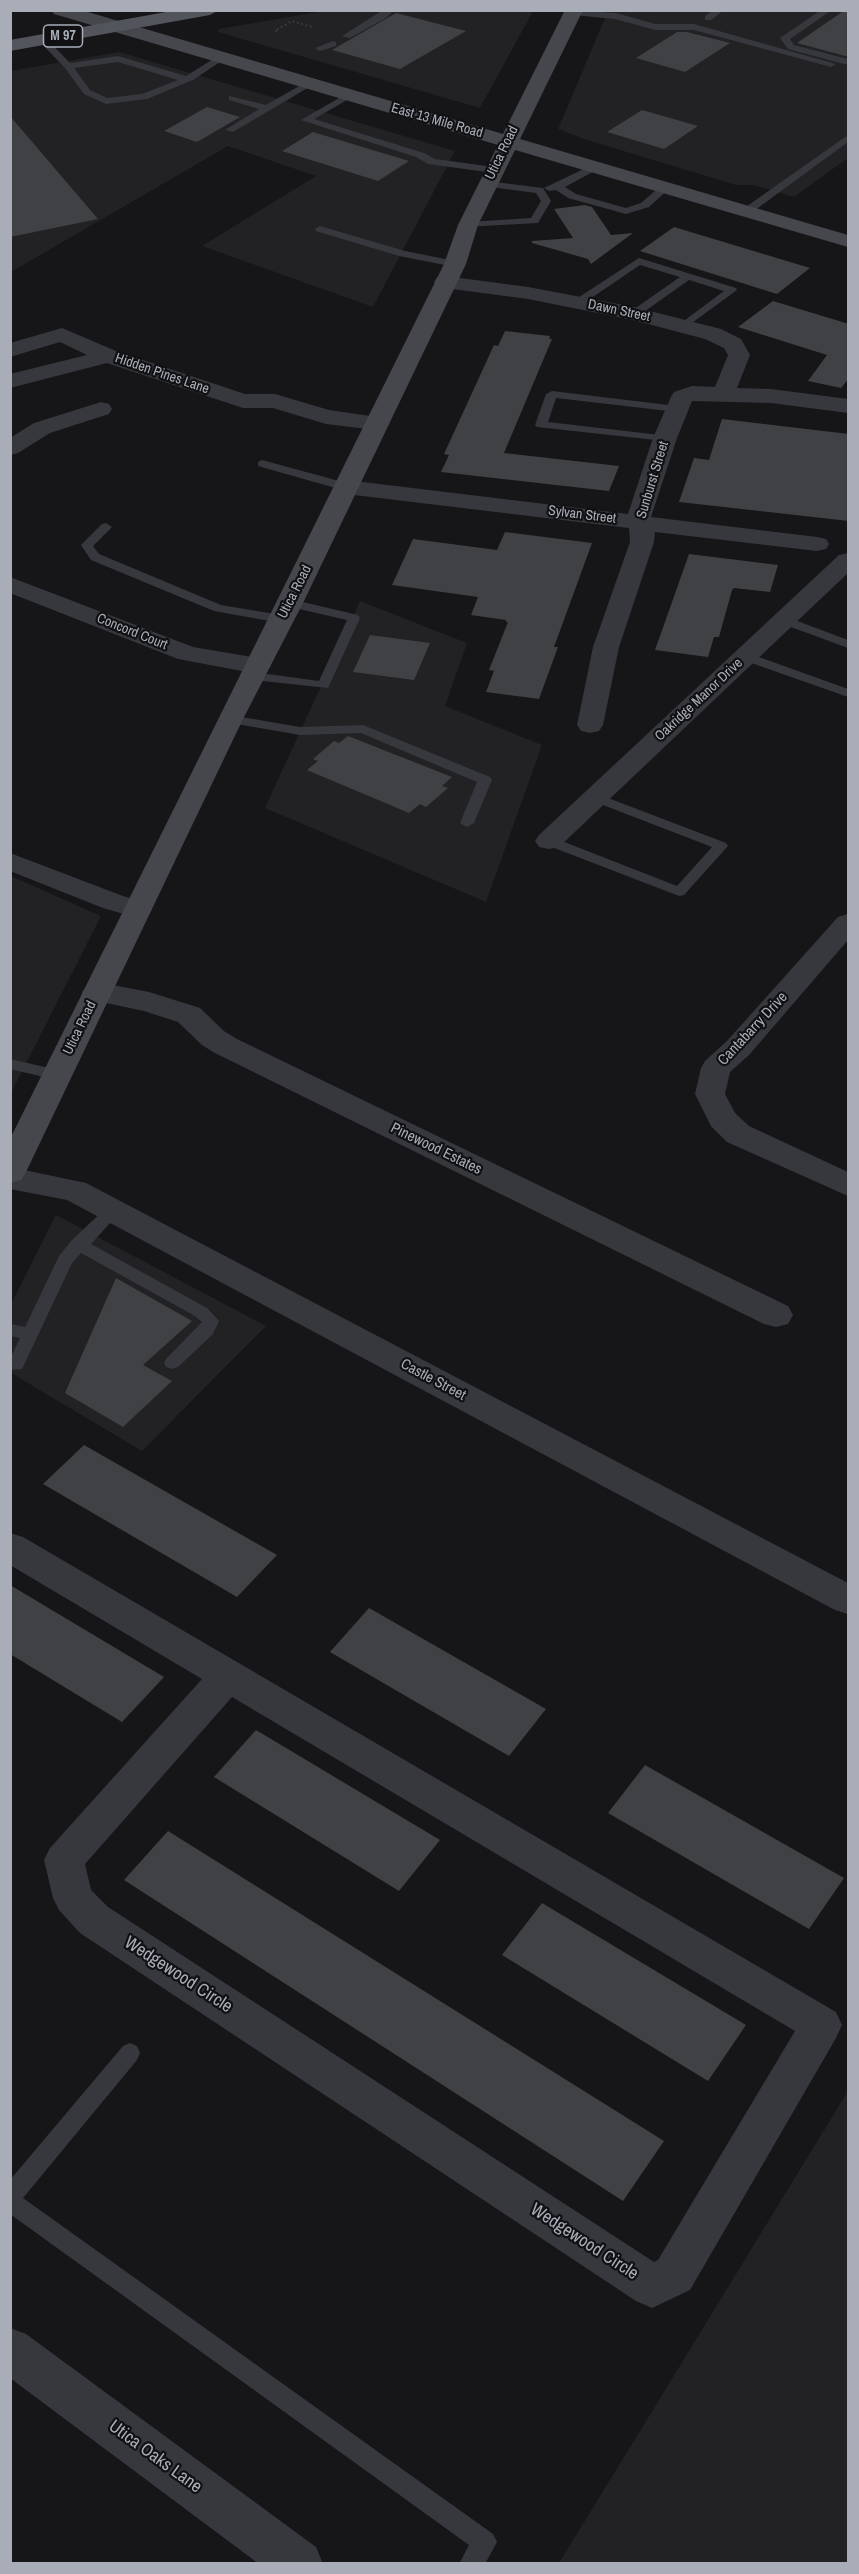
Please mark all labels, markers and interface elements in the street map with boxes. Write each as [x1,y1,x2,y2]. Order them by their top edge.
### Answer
road number: M 97 [44,25,82,47]
street label: East 13 Mile Road [389,100,485,142]
street label: Utica Road [482,124,522,182]
street label: Dawn Street [586,296,652,326]
street label: Hidden Pines Lane [113,350,211,398]
street label: Sunburst Street [633,439,673,521]
street label: Sylvan Street [547,503,617,527]
street label: Utica Road [274,563,316,621]
street label: Concord Court [94,610,170,654]
street label: Oakridge Manor Drive [652,655,746,745]
street label: Cantabarry Drive [714,989,792,1069]
street label: Utica Road [60,999,100,1057]
street label: Pinewood Estates [387,1119,485,1179]
street label: Castle Street [397,1355,469,1405]
street label: Wedgewood Circle [120,1932,236,2018]
street label: Wedgewood Circle [526,2199,642,2285]
street label: Utica Oaks Lane [104,2416,206,2498]

